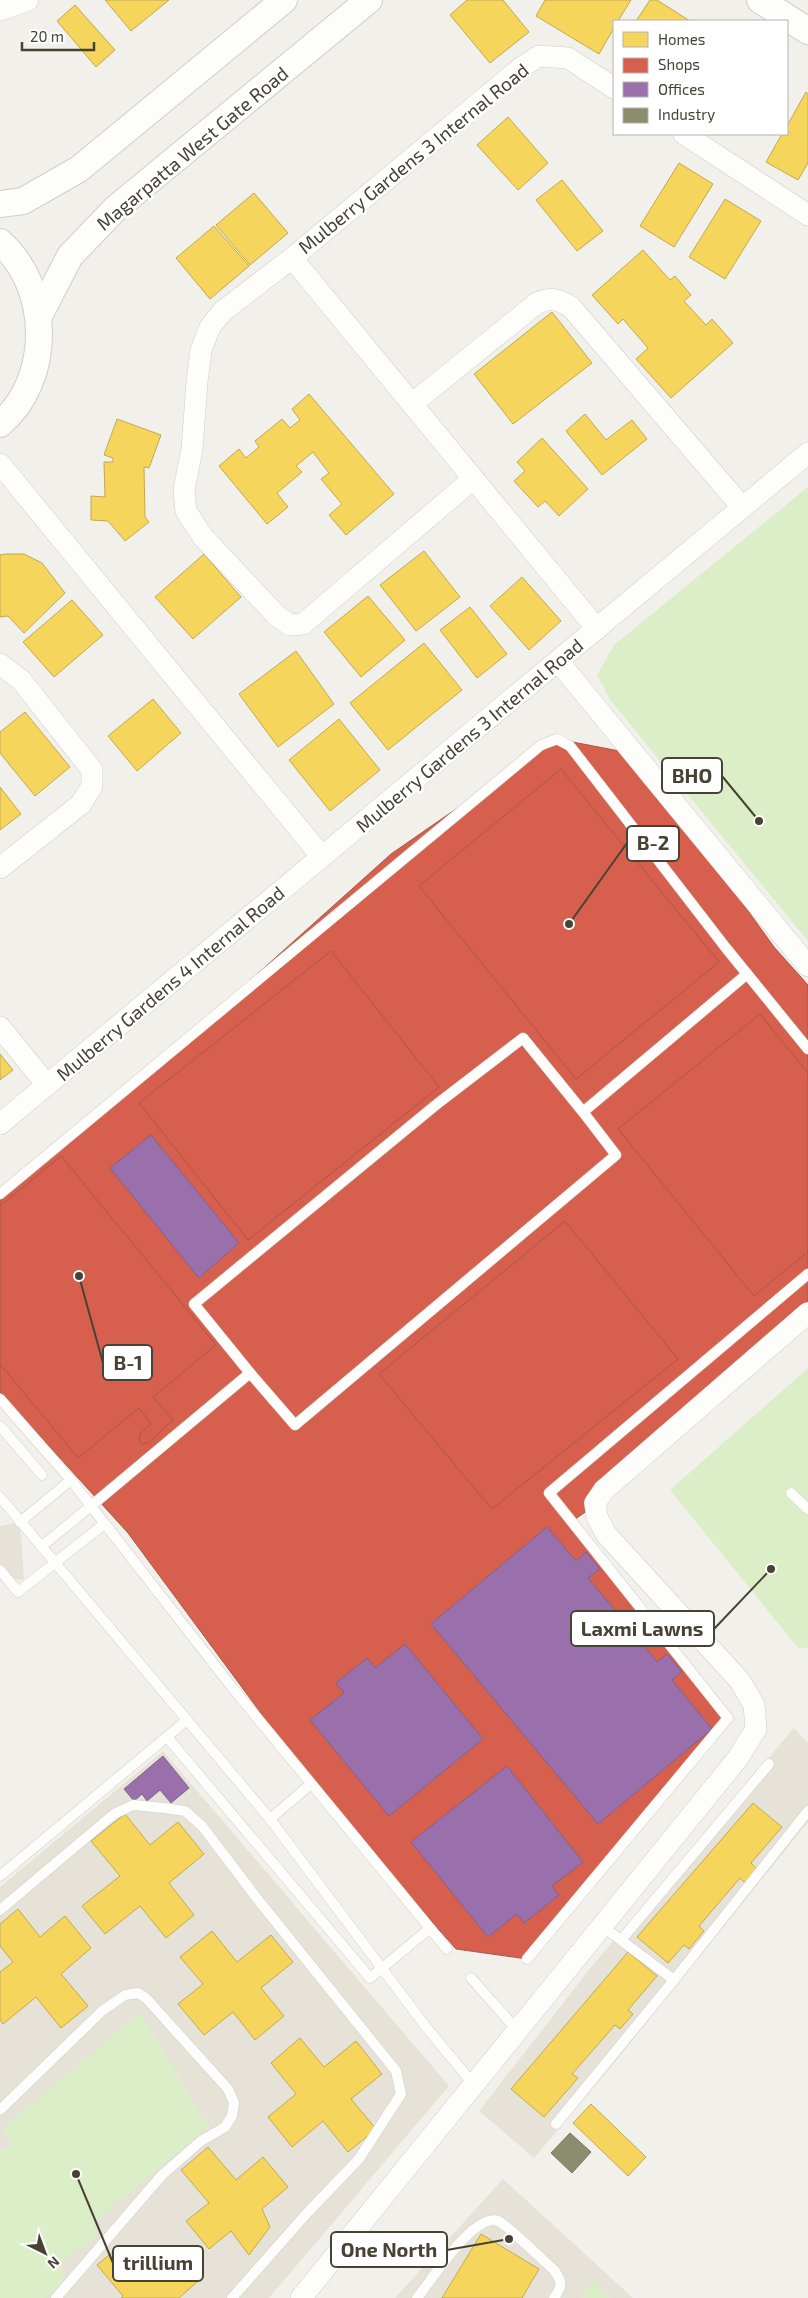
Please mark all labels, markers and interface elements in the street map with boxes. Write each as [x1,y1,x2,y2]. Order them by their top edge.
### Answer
scale bar [22,20,95,52]
legend [613,20,788,135]
text: 20 m [30,27,64,45]
text: Homes [658,30,705,48]
text: Shops [658,55,700,73]
street label: Mulberry Gardens 3 Internal Road [293,58,533,258]
street label: Magarpatta West Gate Road [92,61,292,235]
text: Offices [658,80,705,98]
text: Industry [658,105,715,123]
street label: Mulberry Gardens 3 Internal Road [351,633,587,837]
callout: BHO [662,758,722,793]
text: BHO [672,763,712,787]
callout: B-2 [627,826,679,861]
text: B-2 [637,830,669,854]
street label: Mulberry Gardens 4 Internal Road [51,881,289,1085]
callout: B-1 [103,1345,152,1380]
text: B-1 [113,1350,143,1374]
callout: Laxmi Lawns [571,1611,714,1646]
text: Laxmi Lawns [581,1616,703,1640]
north arrow [20,2228,70,2278]
callout: One North [331,2232,447,2267]
text: One North [341,2237,437,2261]
callout: trillium [113,2246,203,2281]
text: trillium [123,2250,193,2274]
text: N [45,2253,63,2273]

